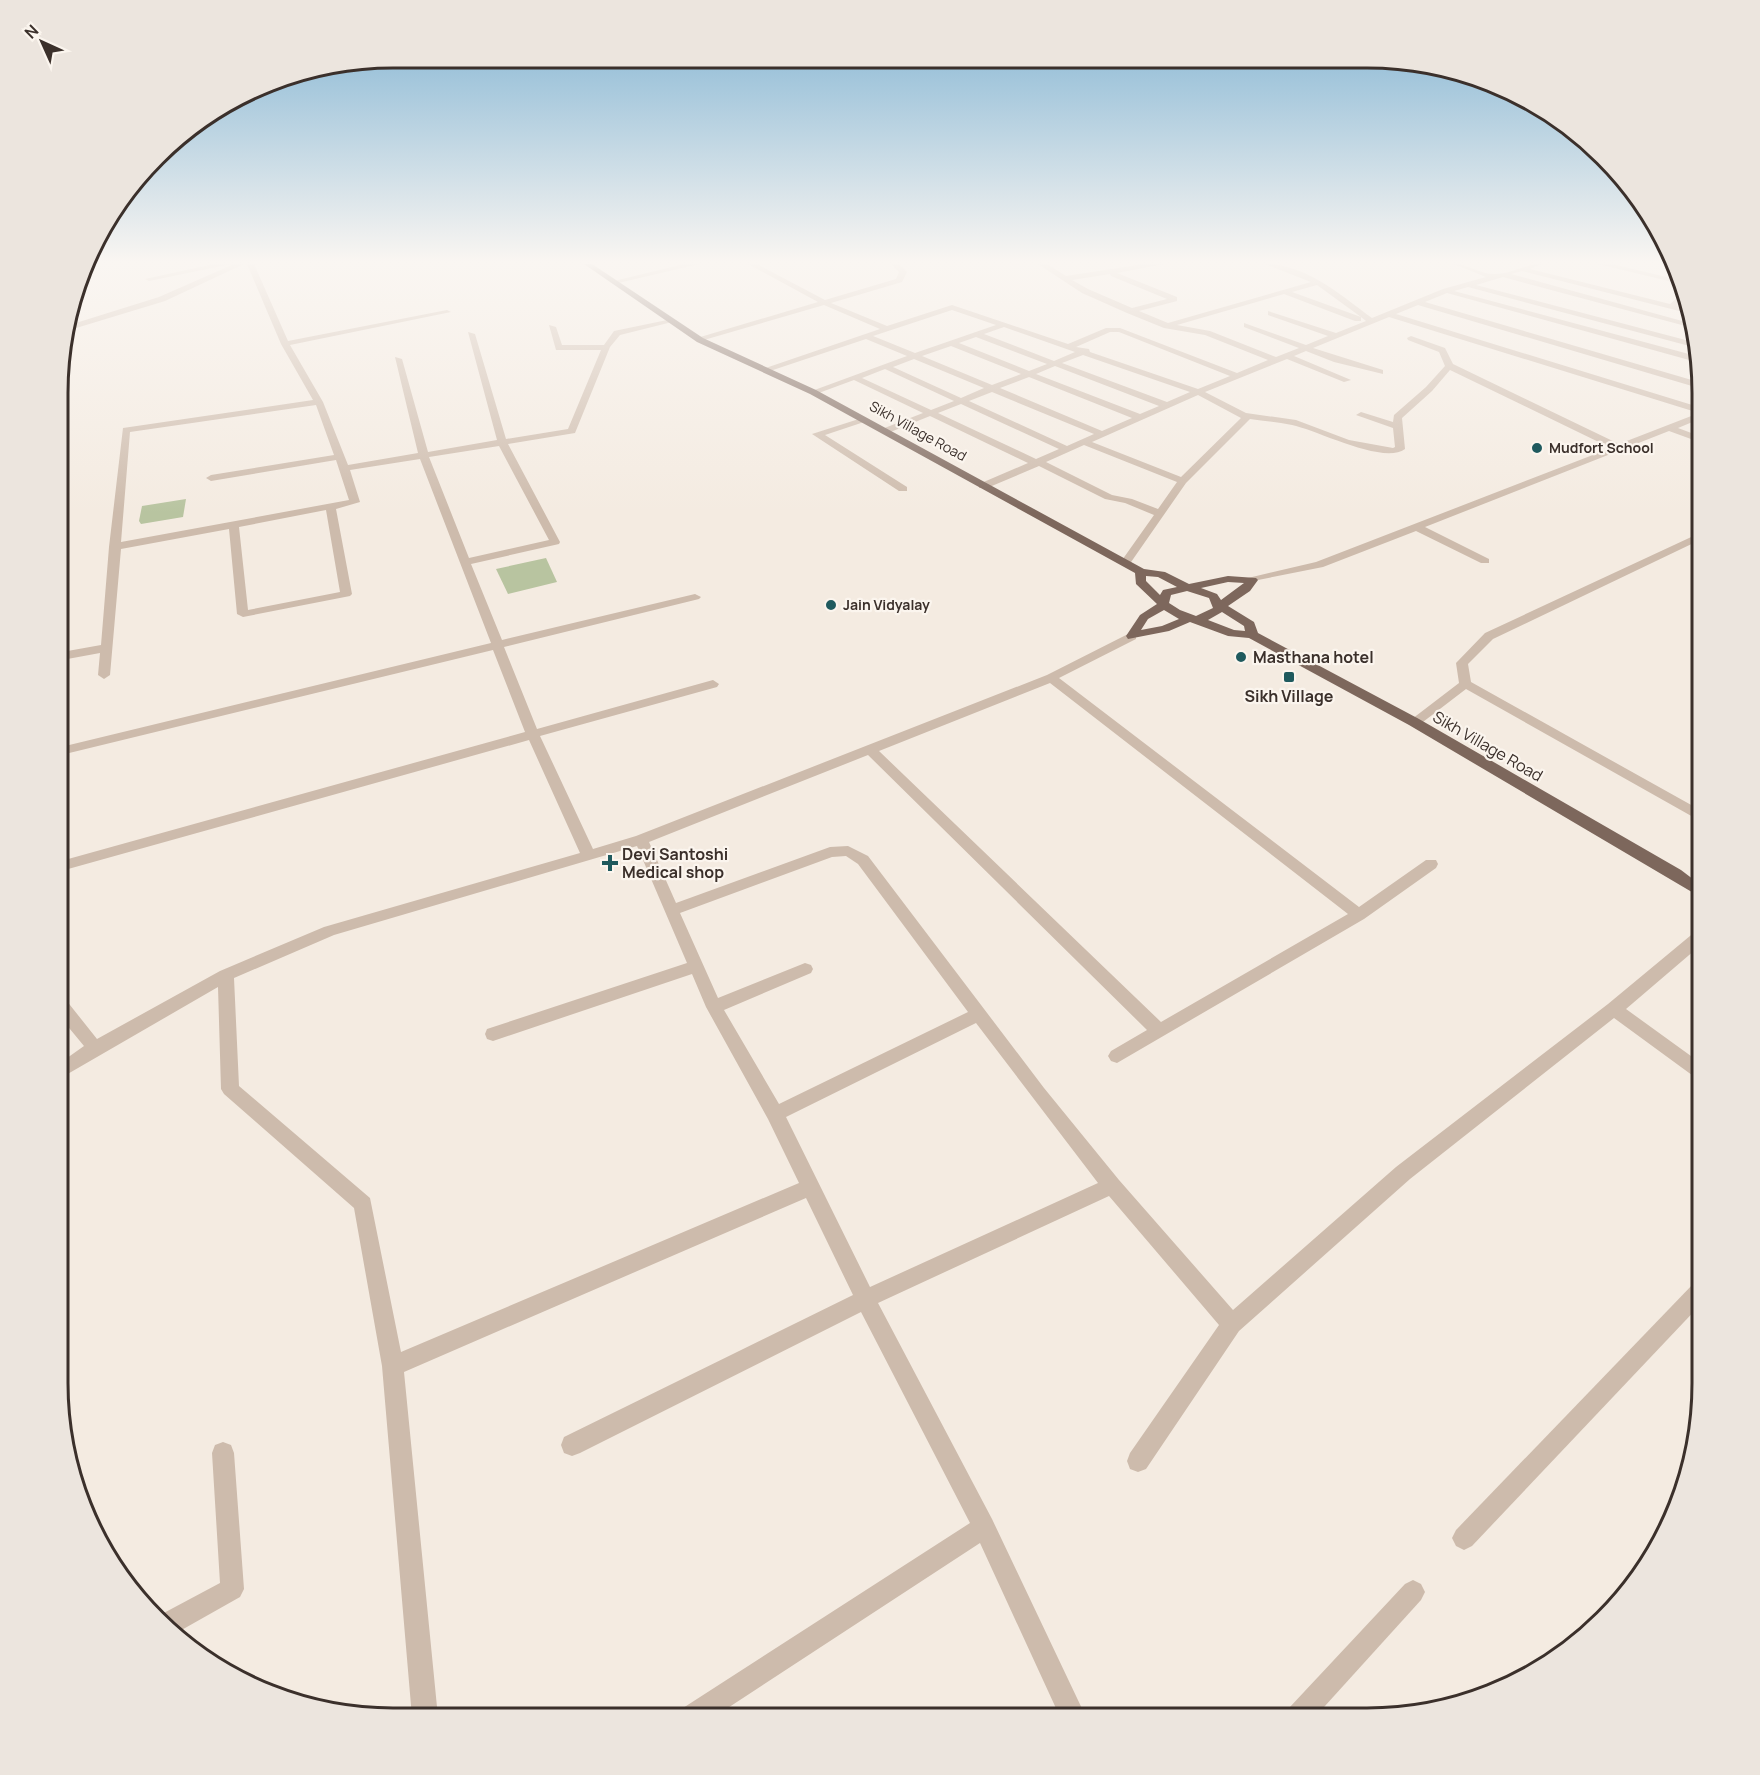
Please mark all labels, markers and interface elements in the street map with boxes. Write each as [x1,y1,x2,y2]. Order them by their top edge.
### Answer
north arrow [12,12,72,72]
text: N [20,20,43,43]
street label: Sikh Village Road [866,396,970,465]
place label: Mudfort School [1549,438,1654,457]
marker: Mudfort School [1530,441,1544,455]
place label: Jain Vidyalay [843,595,930,614]
marker: Jain Vidyalay [824,598,838,612]
place label: Masthana hotel [1253,646,1374,668]
marker: Masthana hotel [1234,650,1248,664]
marker: Sikh Village [1282,670,1296,684]
place label: Sikh Village [1245,685,1334,707]
street label: Sikh Village Road [1429,706,1547,786]
place label: Devi Santoshi Medical shop [622,843,728,883]
marker: Devi Santoshi Medical shop [603,856,617,870]

